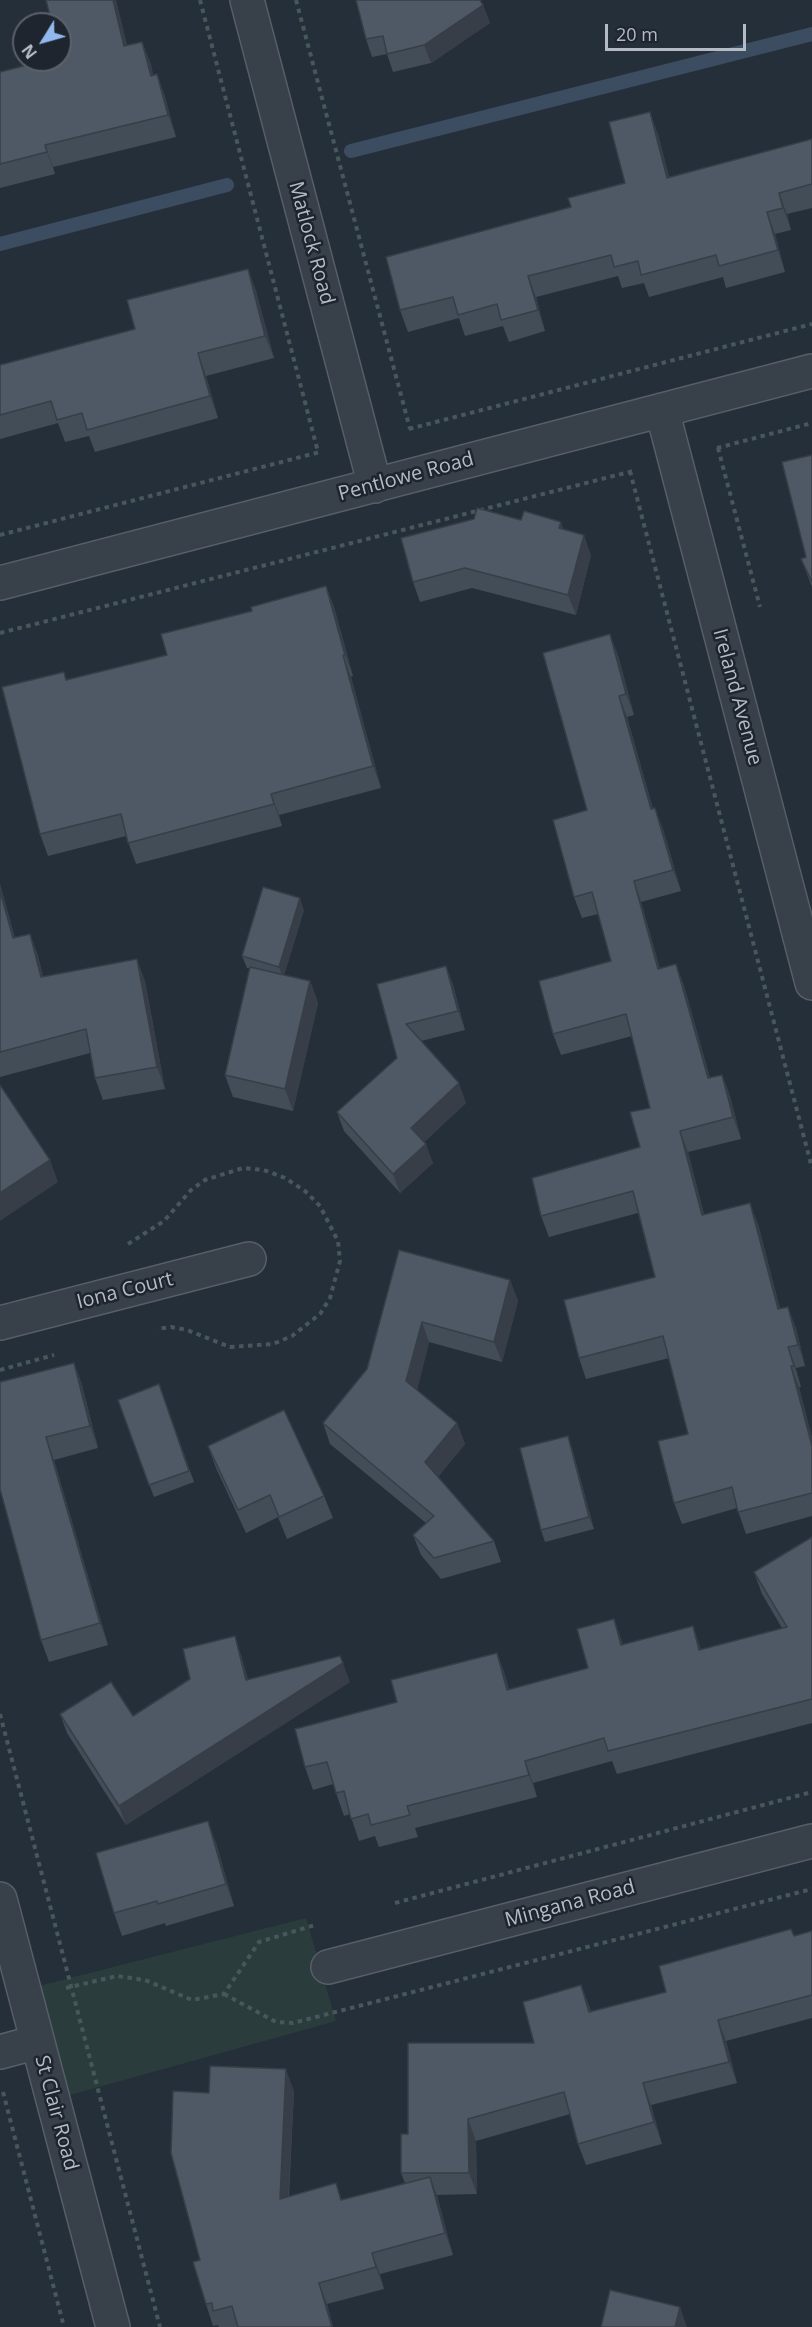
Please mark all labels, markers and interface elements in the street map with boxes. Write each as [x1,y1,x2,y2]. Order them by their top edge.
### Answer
north arrow [12,12,72,72]
scale bar [608,12,749,50]
text: 20 m [616,22,658,46]
text: N [17,40,42,63]
street label: Matlock Road [283,179,339,307]
street label: Pentlowe Road [336,447,476,507]
street label: Ireland Avenue [707,626,767,768]
street label: Iona Court [74,1267,176,1315]
street label: Mingana Road [502,1875,638,1933]
street label: St Clair Road [29,2053,83,2173]

